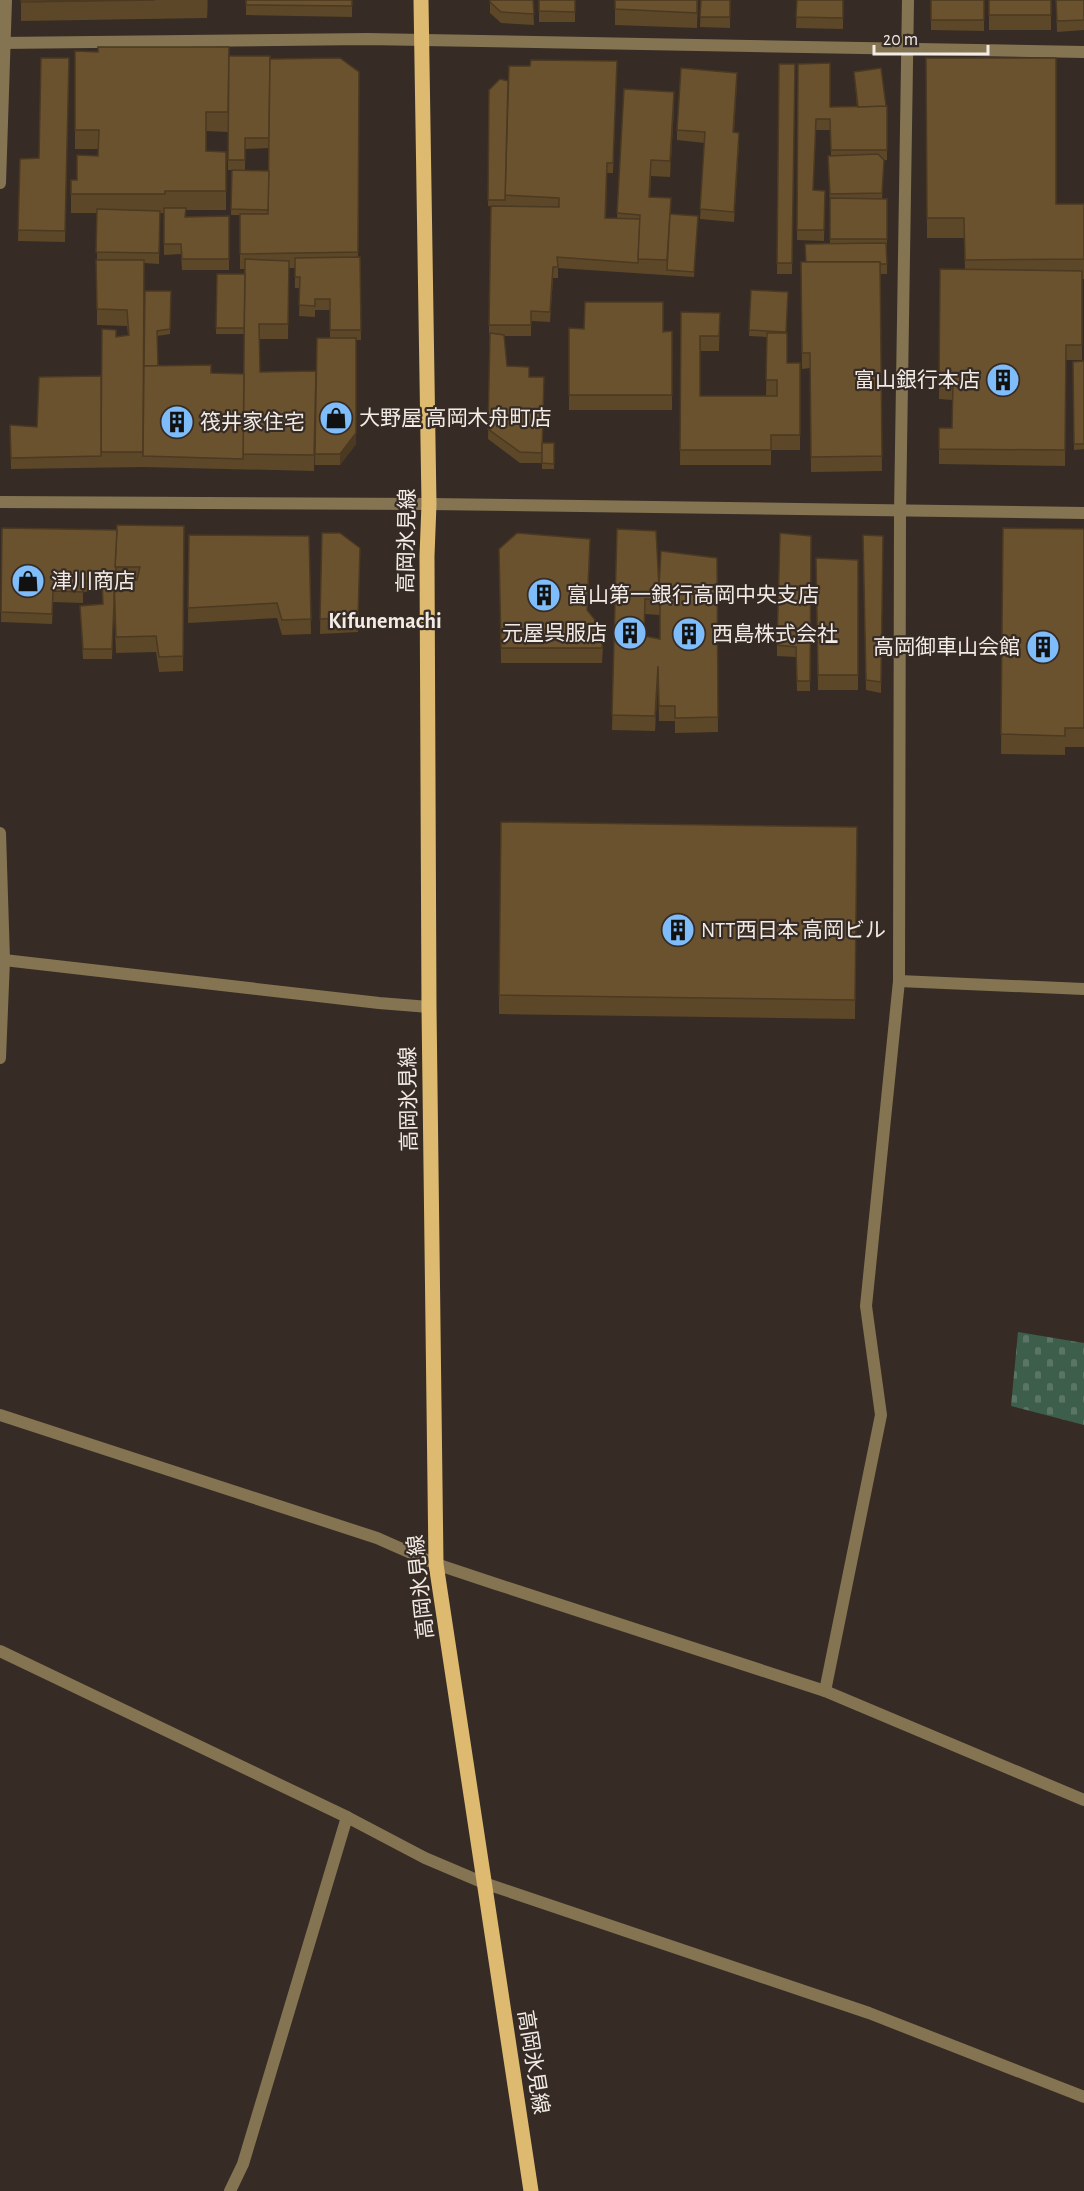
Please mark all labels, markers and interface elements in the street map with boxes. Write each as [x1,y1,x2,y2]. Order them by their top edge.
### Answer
scale bar [874,18,988,56]
text: 20 m [883,31,918,49]
building icon: 富山銀行本店 [985,362,1021,398]
place label: 富山銀行本店 [854,369,980,391]
shop icon: 大野屋 高岡木舟町店 [318,400,354,436]
building icon: 筏井家住宅 [159,404,195,440]
place label: 大野屋 高岡木舟町店 [359,407,551,429]
place label: 筏井家住宅 [200,411,305,433]
street label: 高岡氷見線 [395,488,418,594]
shop icon: 津川商店 [10,563,46,599]
place label: 津川商店 [51,570,135,592]
building icon: 富山第一銀行高岡中央支店 [526,577,562,613]
place label: 富山第一銀行高岡中央支店 [567,584,819,606]
district label: Kifunemachi [328,610,442,632]
building icon: 元屋呉服店 [612,615,648,651]
building icon: 西島株式会社 [671,616,707,652]
place label: 元屋呉服店 [502,622,607,644]
place label: 西島株式会社 [712,623,838,645]
building icon: 高岡御車山会館 [1025,629,1061,665]
place label: 高岡御車山会館 [873,636,1020,658]
building icon: NTT西日本 高岡ビル [660,912,696,948]
place label: NTT西日本 高岡ビル [701,919,886,941]
street label: 高岡氷見線 [397,1046,420,1152]
street label: 高岡氷見線 [404,1534,437,1640]
street label: 高岡氷見線 [514,2008,553,2115]

